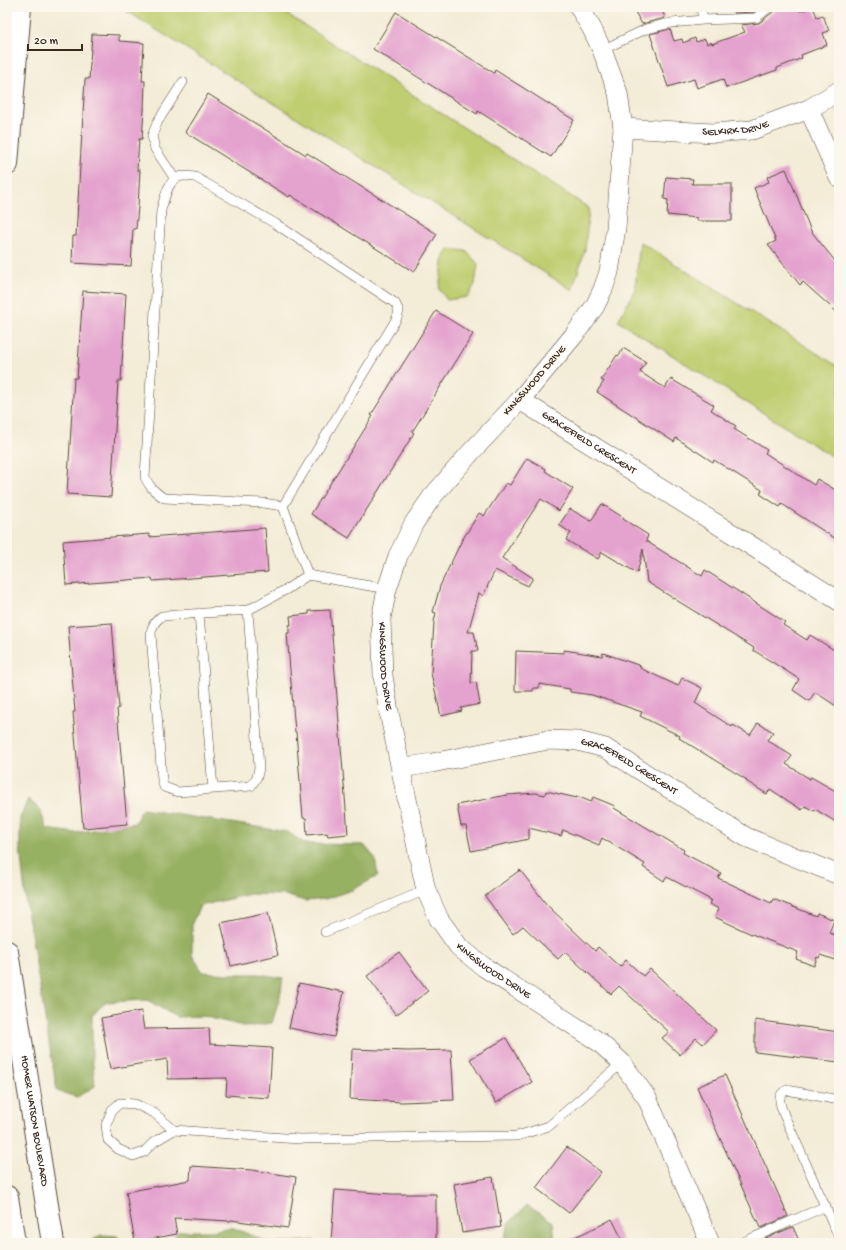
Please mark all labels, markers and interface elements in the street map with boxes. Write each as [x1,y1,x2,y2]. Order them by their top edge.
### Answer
scale bar [28,26,82,52]
text: 20 m [34,35,59,49]
street label: SELKIRK DRIVE [702,118,772,139]
street label: KINGSWOOD DRIVE [501,343,569,418]
street label: GRACEFIELD CRESCENT [539,409,638,478]
street label: KINGSWOOD DRIVE [375,622,395,712]
street label: GRACEFIELD CRESCENT [579,736,680,798]
street label: KINGSWOOD DRIVE [453,941,534,1002]
street label: HOMER WATSON BOULEVARD [17,1055,50,1188]

